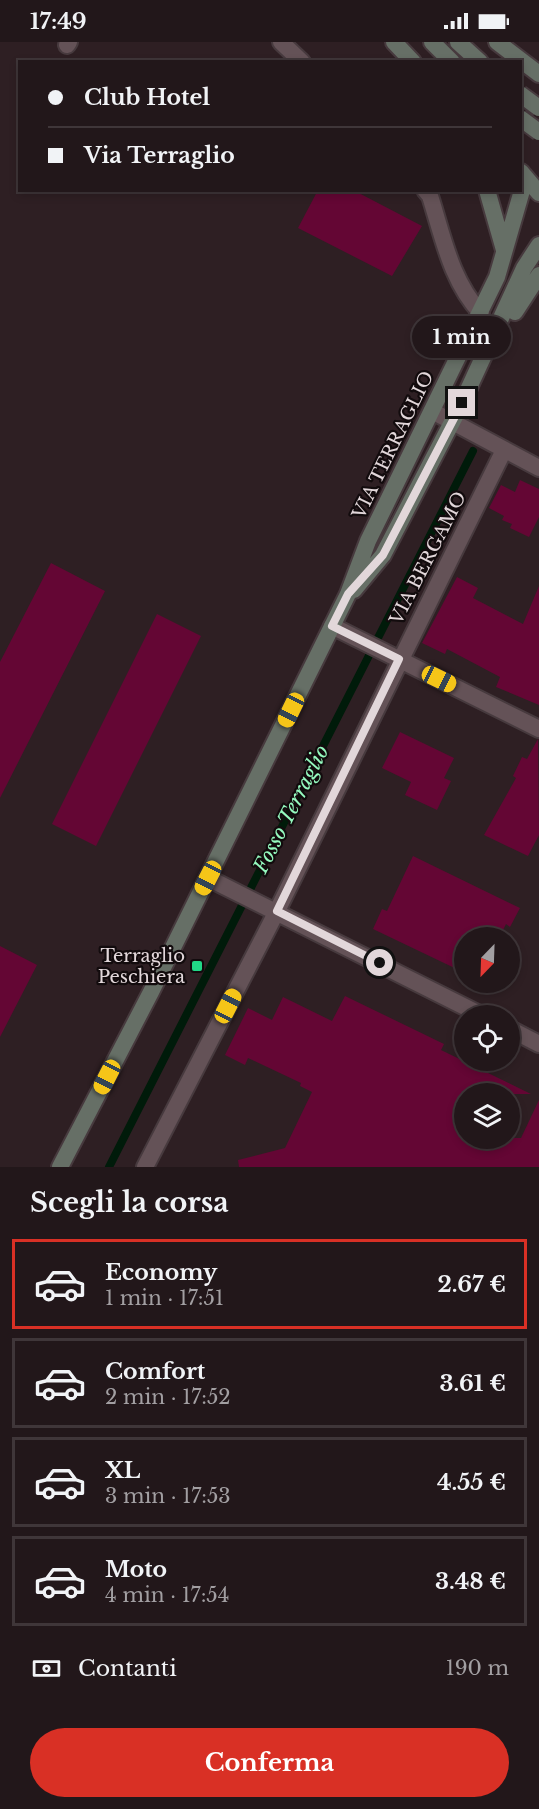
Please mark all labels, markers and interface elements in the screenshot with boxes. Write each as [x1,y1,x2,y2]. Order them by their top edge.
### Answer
text: 17:49 [30,8,87,35]
text: Club Hotel [84,84,210,111]
text: Via Terraglio [84,142,235,169]
callout: 1 min [412,316,512,358]
text: 1 min [433,325,490,349]
street label: VIA TERRAGLIO [347,367,438,523]
route end [448,389,475,416]
street label: VIA BERGAMO [385,488,471,629]
car [419,663,459,695]
car [275,690,307,730]
water label: Fosso Terraglio [248,741,334,878]
car [192,858,224,898]
north arrow [454,927,520,993]
map controls [454,927,520,1149]
place label: Terraglio Peschiera [98,945,185,988]
route start [366,949,393,976]
marker: Terraglio Peschiera [190,959,204,973]
car [212,986,244,1026]
button: locate [454,1005,520,1071]
car [91,1057,123,1097]
button: layers [454,1083,520,1149]
text: Scegli la corsa [30,1186,229,1219]
icon: car [33,1257,87,1311]
text: Economy [105,1259,217,1286]
text: 2.67 € [437,1271,506,1298]
text: 1 min · 17:51 [105,1286,224,1310]
icon: car [33,1356,87,1410]
text: Comfort [105,1358,205,1385]
text: 3.61 € [440,1370,506,1397]
text: 2 min · 17:52 [105,1385,231,1409]
icon: car [33,1455,87,1509]
text: XL [105,1457,140,1484]
text: 4.55 € [437,1469,506,1496]
text: 3 min · 17:53 [105,1484,231,1508]
icon: car [33,1554,87,1608]
text: Moto [105,1556,167,1583]
text: 3.48 € [435,1568,506,1595]
text: 4 min · 17:54 [105,1583,229,1607]
icon: cash [30,1652,63,1685]
text: Contanti [78,1655,177,1682]
text: 190 m [446,1656,509,1680]
button: Conferma [30,1728,509,1797]

